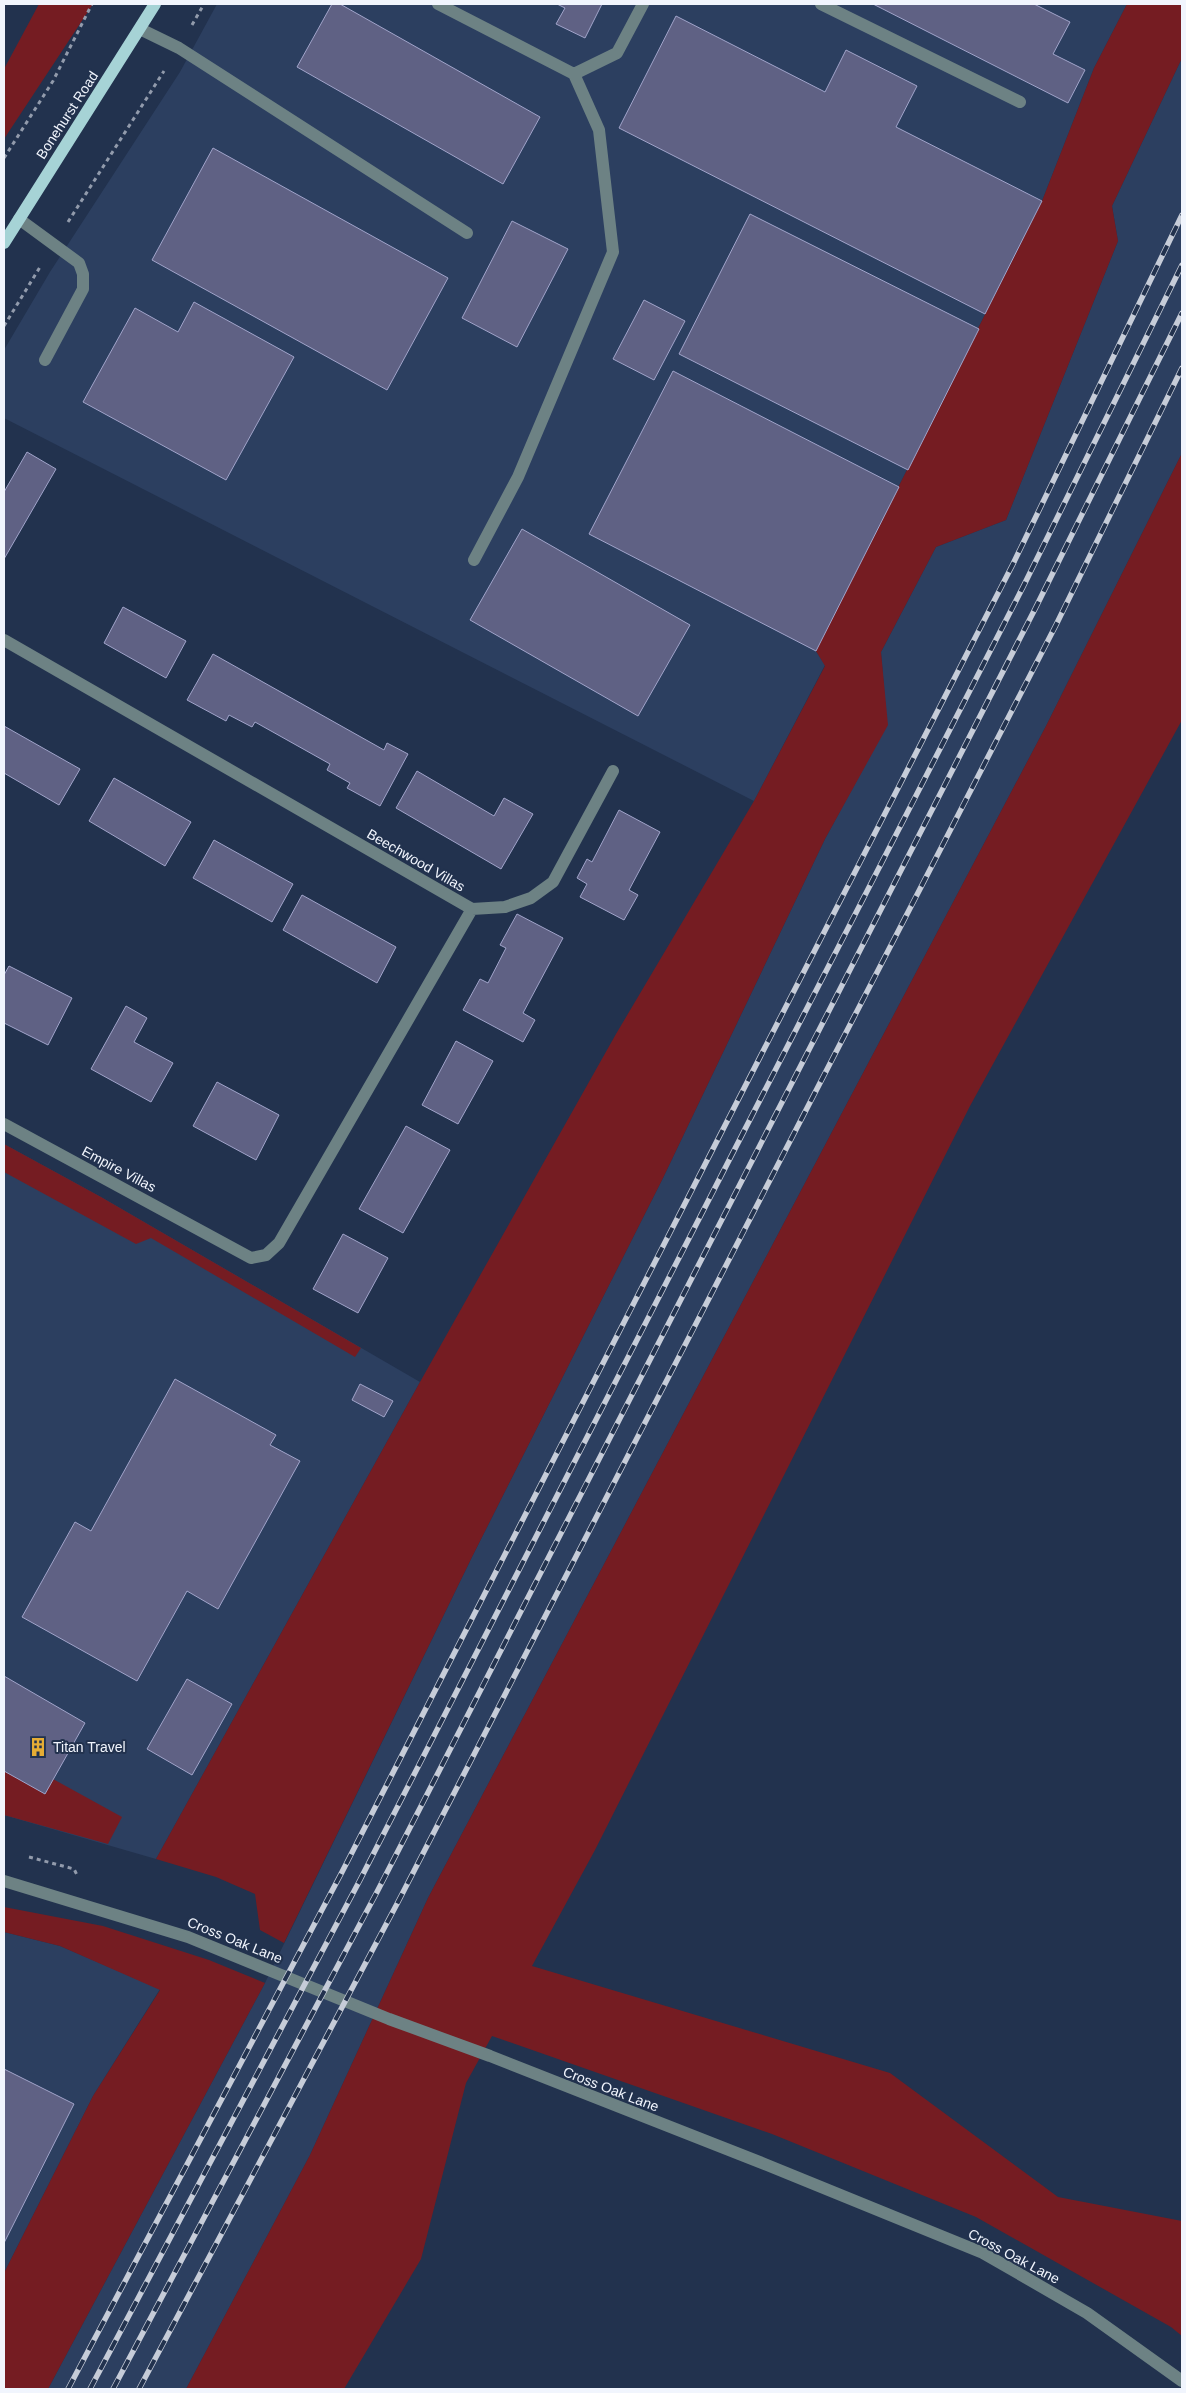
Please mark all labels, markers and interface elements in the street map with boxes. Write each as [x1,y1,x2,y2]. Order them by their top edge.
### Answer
street label: Bonehurst Road [33,68,101,162]
street label: Beechwood Villas [364,826,468,894]
street label: Empire Villas [79,1143,159,1195]
building icon: Titan Travel [27,1736,49,1758]
place label: Titan Travel [53,1739,126,1755]
street label: Cross Oak Lane [185,1914,285,1966]
street label: Cross Oak Lane [561,2063,661,2115]
street label: Cross Oak Lane [966,2225,1063,2287]

